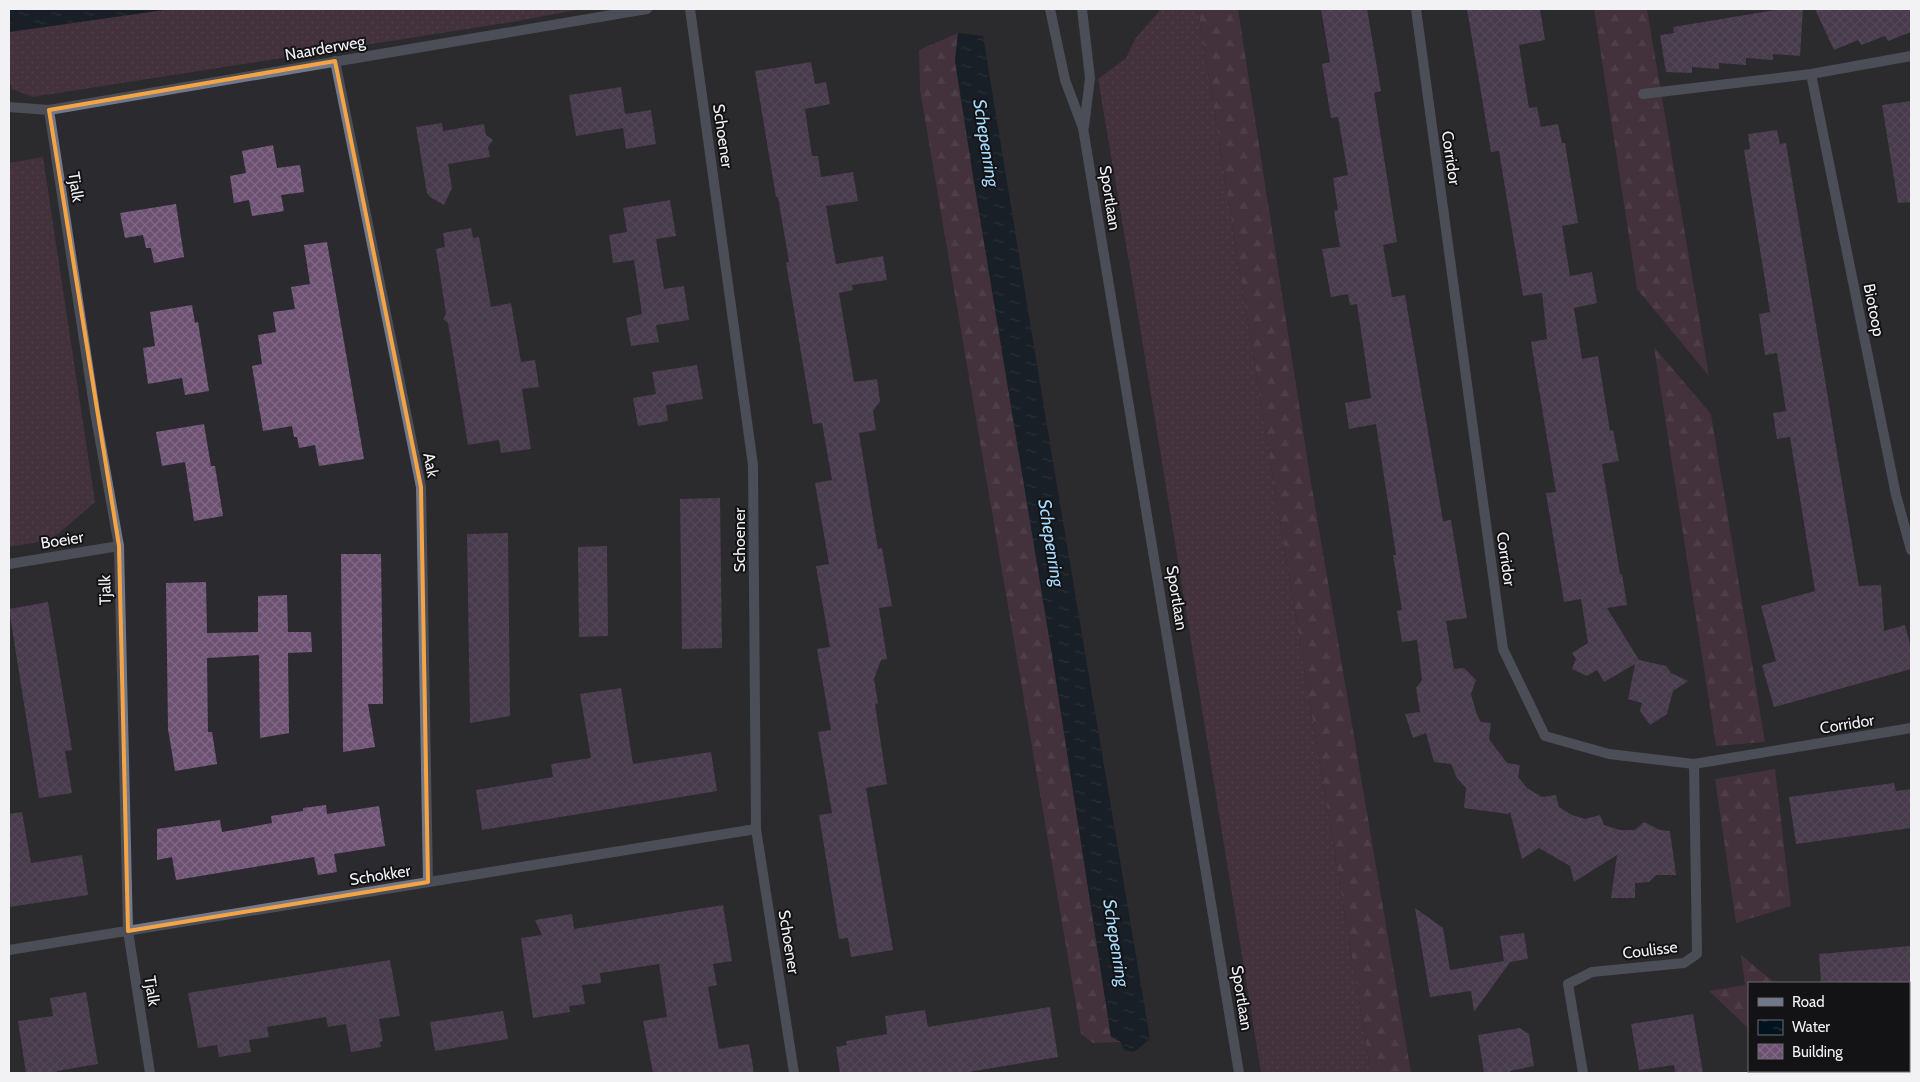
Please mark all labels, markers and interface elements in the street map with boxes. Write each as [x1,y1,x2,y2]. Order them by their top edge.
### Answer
street label: Naarderweg [283,31,368,64]
water label: Schepenring [968,98,1004,189]
street label: Schoener [709,103,737,170]
street label: Corridor [1438,130,1464,187]
street label: Sportlaan [1095,164,1125,232]
street label: Tjalk [64,170,88,204]
street label: Biotoop [1860,282,1888,338]
street label: Aak [419,451,443,480]
water label: Schepenring [1033,498,1069,589]
street label: Schoener [730,507,749,572]
street label: Boeier [39,527,86,553]
street label: Corridor [1493,531,1519,588]
street label: Sportlaan [1162,564,1192,632]
street label: Tjalk [95,574,115,605]
street label: Corridor [1819,710,1876,738]
street label: Schokker [348,861,413,889]
water label: Schepenring [1098,898,1134,989]
street label: Schoener [775,909,804,976]
street label: Coulisse [1621,937,1679,963]
street label: Sportlaan [1227,964,1257,1032]
street label: Tjalk [140,974,164,1008]
legend [1748,982,1910,1072]
text: Road [1792,993,1825,1011]
text: Water [1792,1018,1830,1036]
text: Building [1792,1043,1843,1061]

